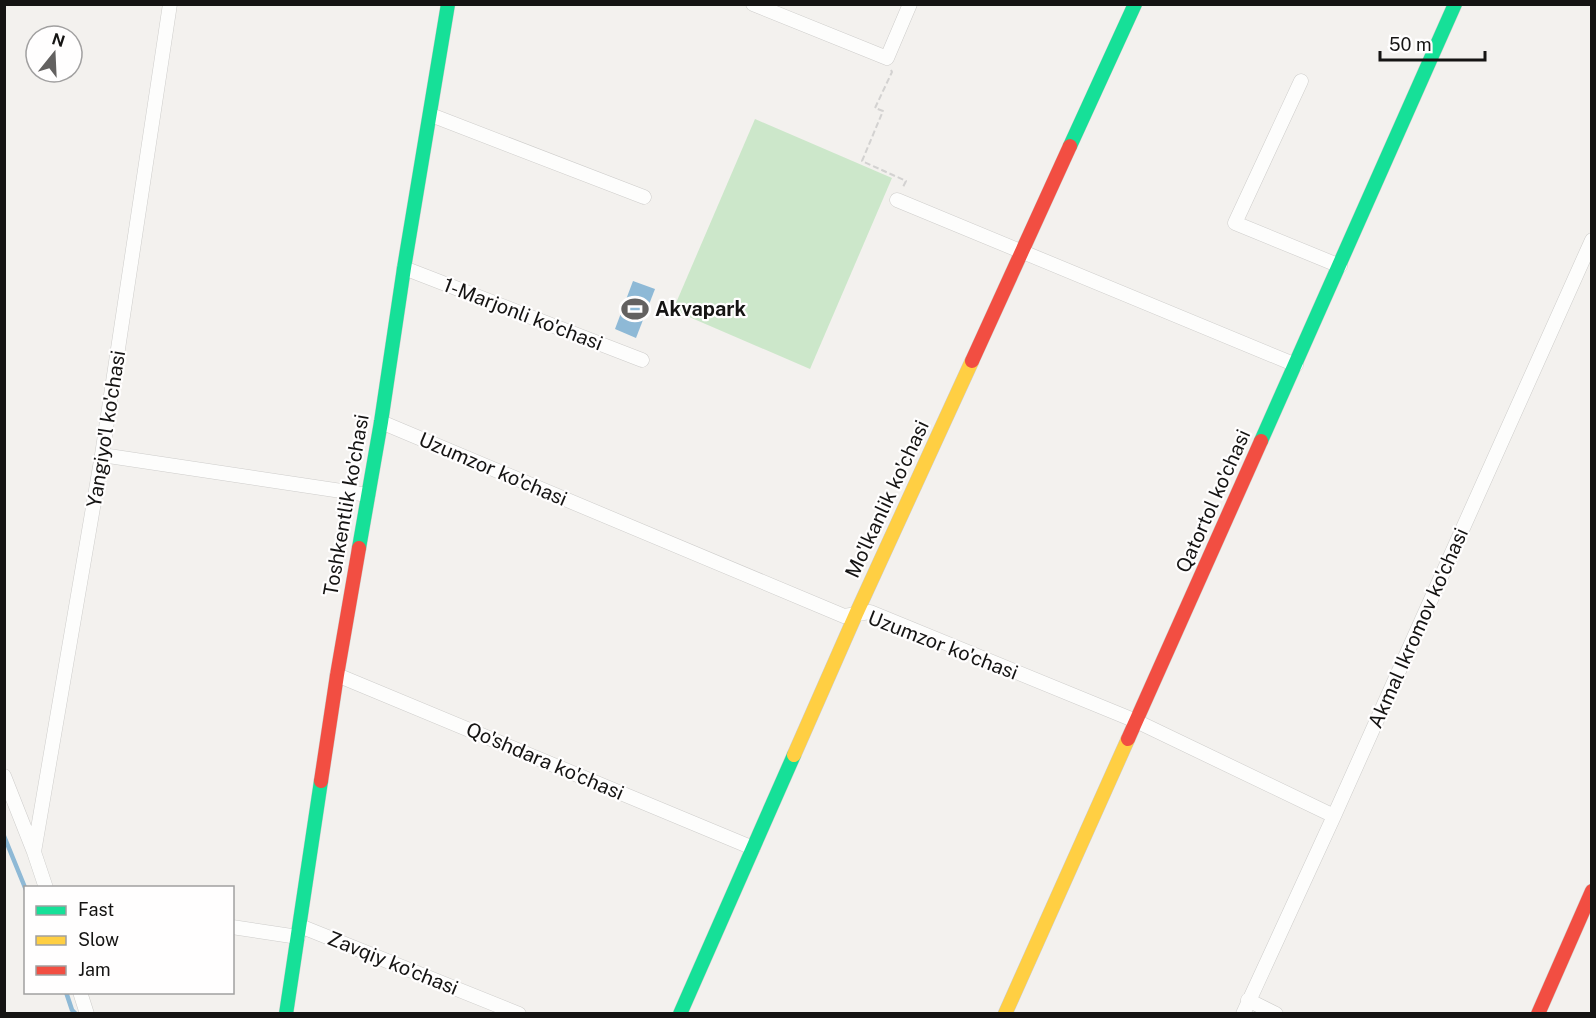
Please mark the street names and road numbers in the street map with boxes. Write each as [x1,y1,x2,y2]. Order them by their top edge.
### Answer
street label: 1-Marjonli ko'chasi [440,273,606,355]
street label: Yangiyo'l ko'chasi [82,349,130,509]
street label: Toshkentlik ko'chasi [318,412,374,598]
street label: Mo'lkanlik ko'chasi [840,416,934,582]
street label: Qatortol ko'chasi [1171,426,1255,576]
street label: Uzumzor ko'chasi [415,427,571,511]
street label: Akmal Ikromov ko'chasi [1363,524,1473,732]
street label: Uzumzor ko'chasi [865,605,1021,685]
street label: Qo'shdara ko'chasi [463,717,627,805]
street label: Zavqiy ko'chasi [324,926,462,1000]

